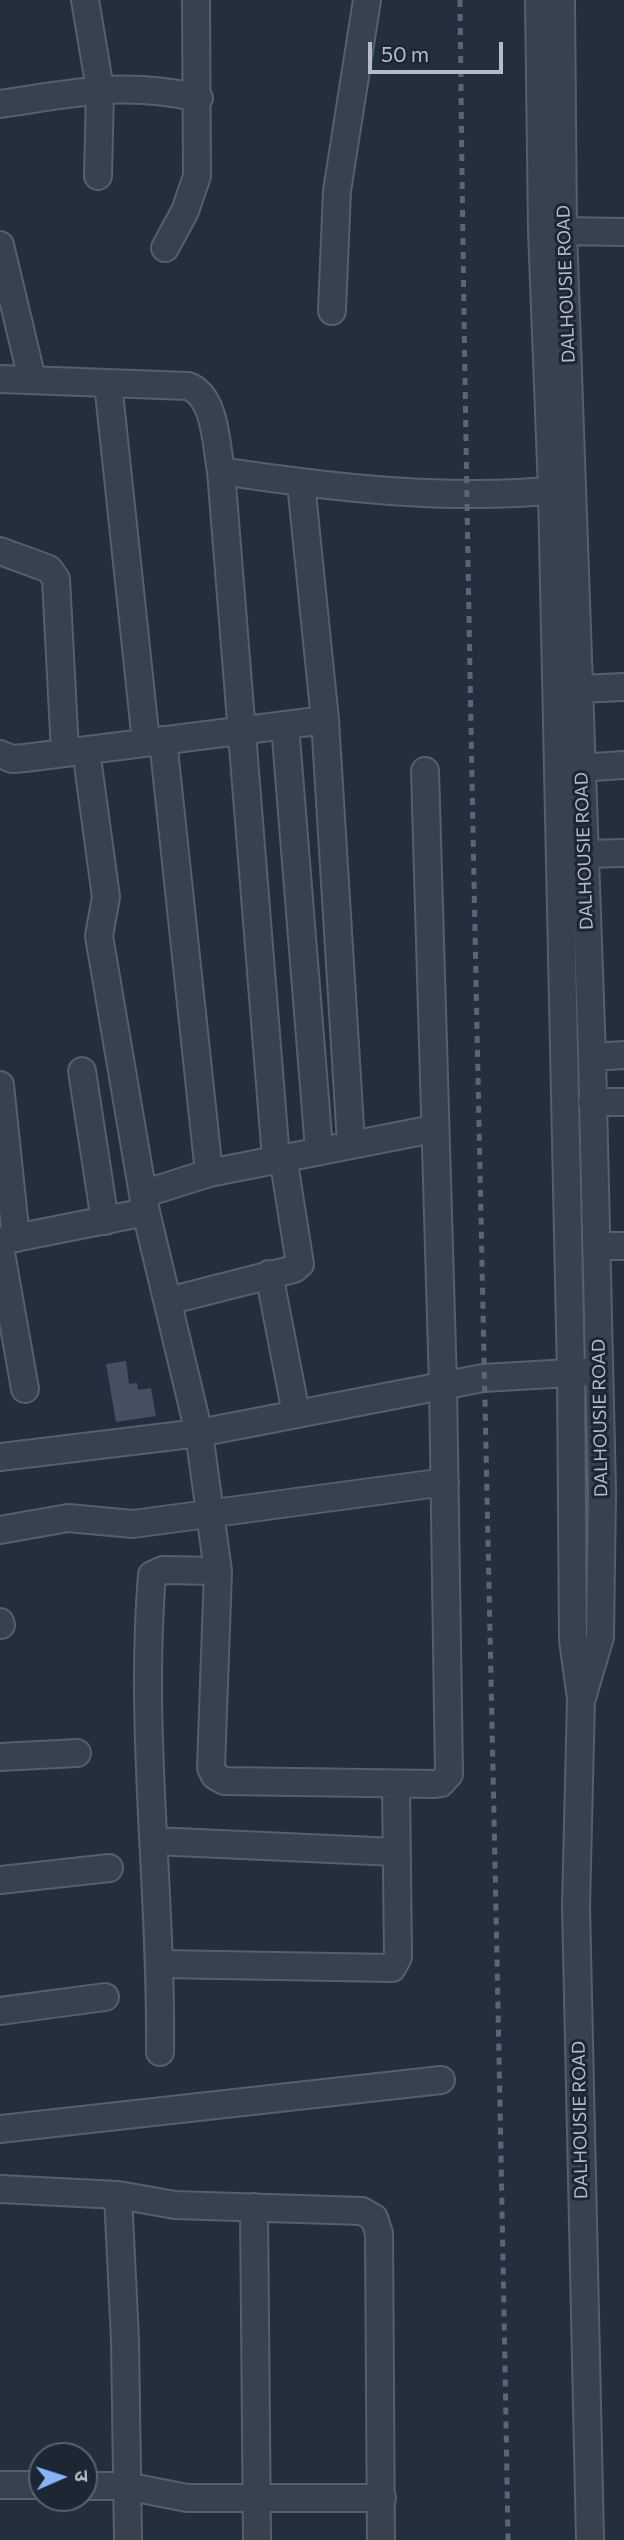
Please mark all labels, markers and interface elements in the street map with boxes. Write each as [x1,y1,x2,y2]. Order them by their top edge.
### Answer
scale bar [372,28,507,72]
text: 50 m [381,41,429,66]
street label: DALHOUSIE ROAD [552,205,580,363]
street label: DALHOUSIE ROAD [570,772,598,930]
street label: DALHOUSIE ROAD [588,1339,612,1497]
street label: DALHOUSIE ROAD [568,2041,592,2199]
north arrow [28,2442,98,2512]
text: उ [71,2470,94,2482]

